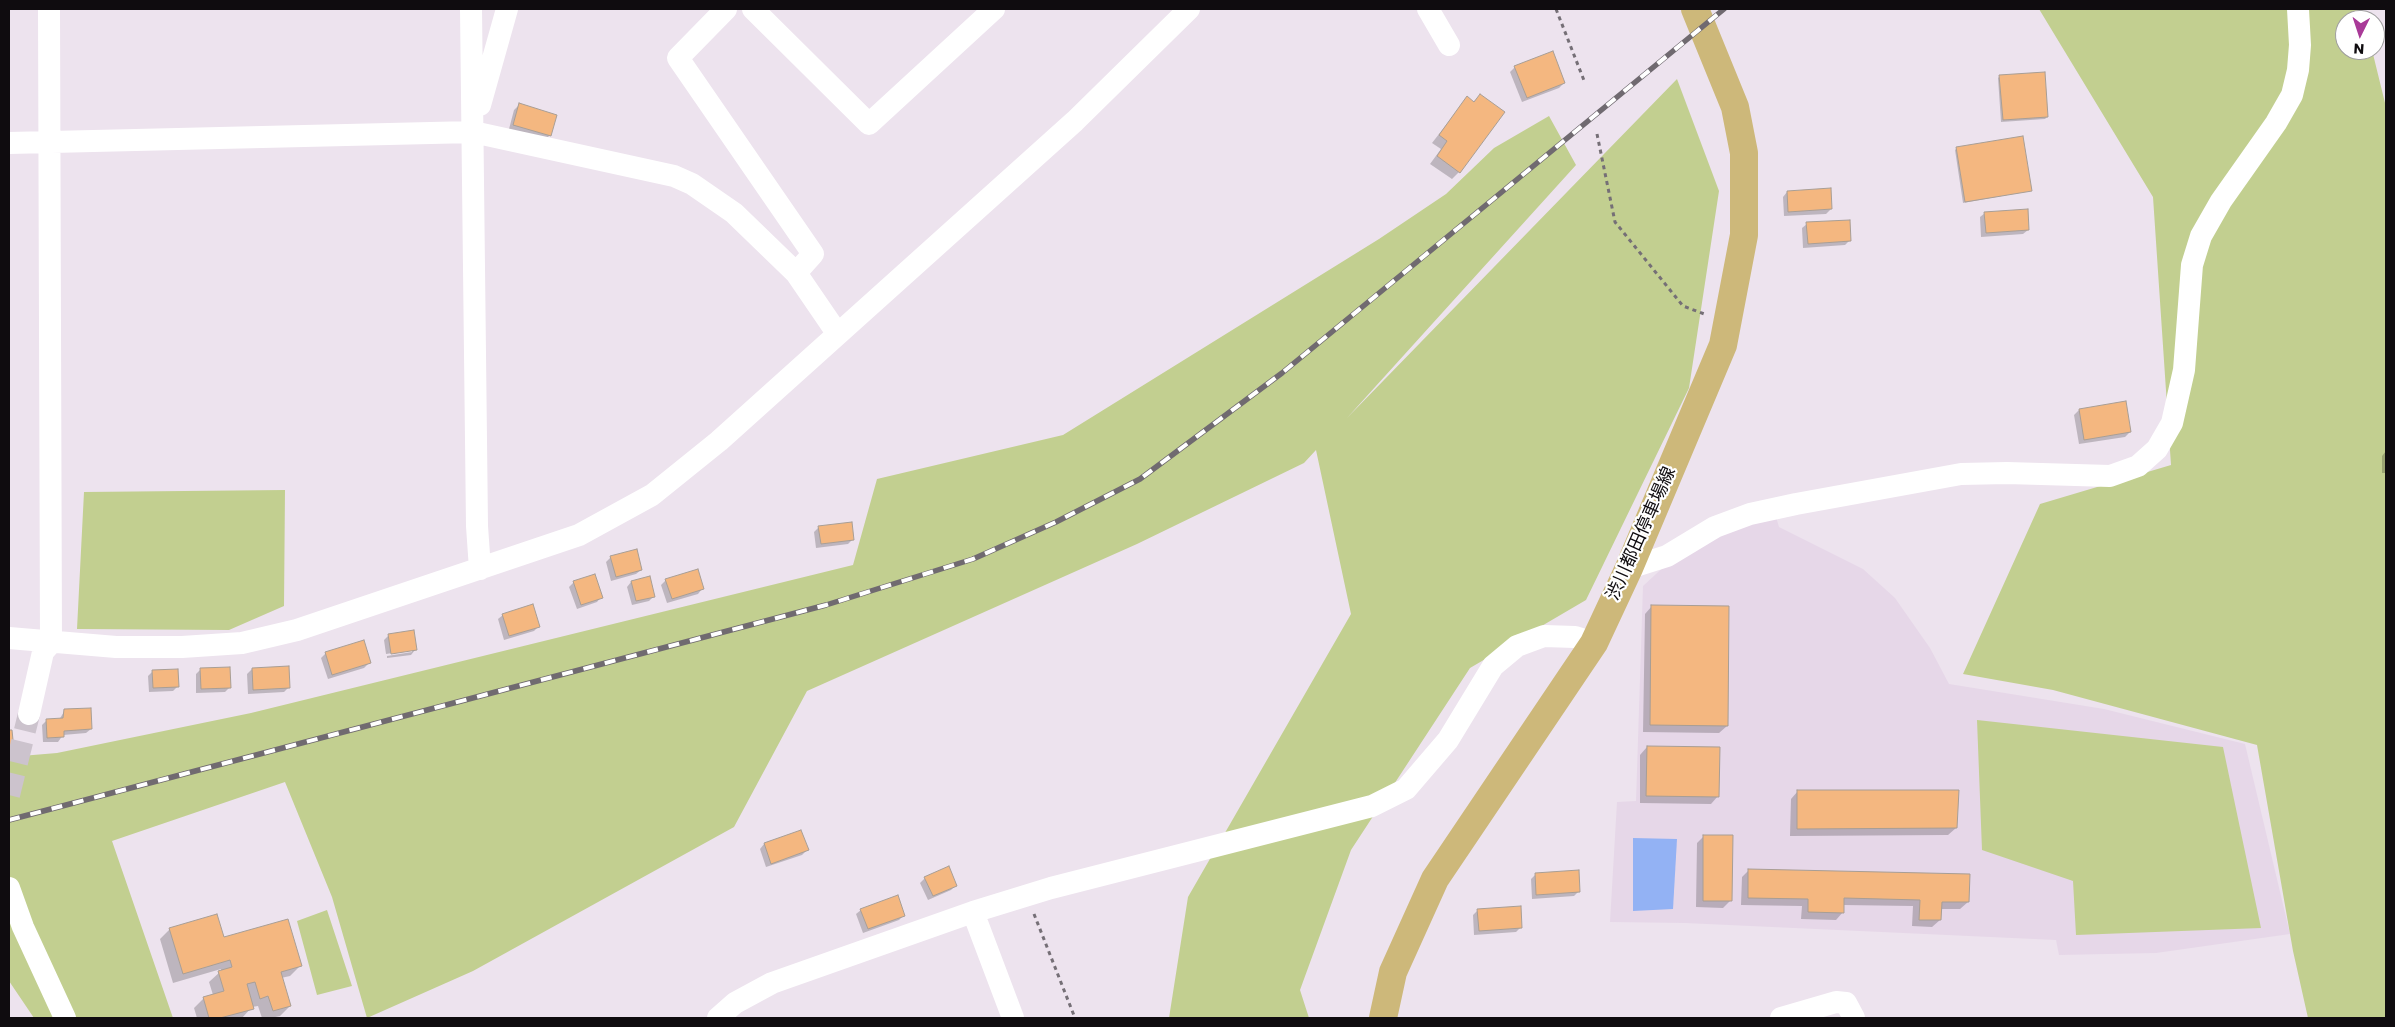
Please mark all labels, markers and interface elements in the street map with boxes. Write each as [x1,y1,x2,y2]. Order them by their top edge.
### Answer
north arrow [2335,10,2385,60]
text: N [2353,39,2365,59]
street label: 渋川都田停車場線 [1603,464,1681,604]

